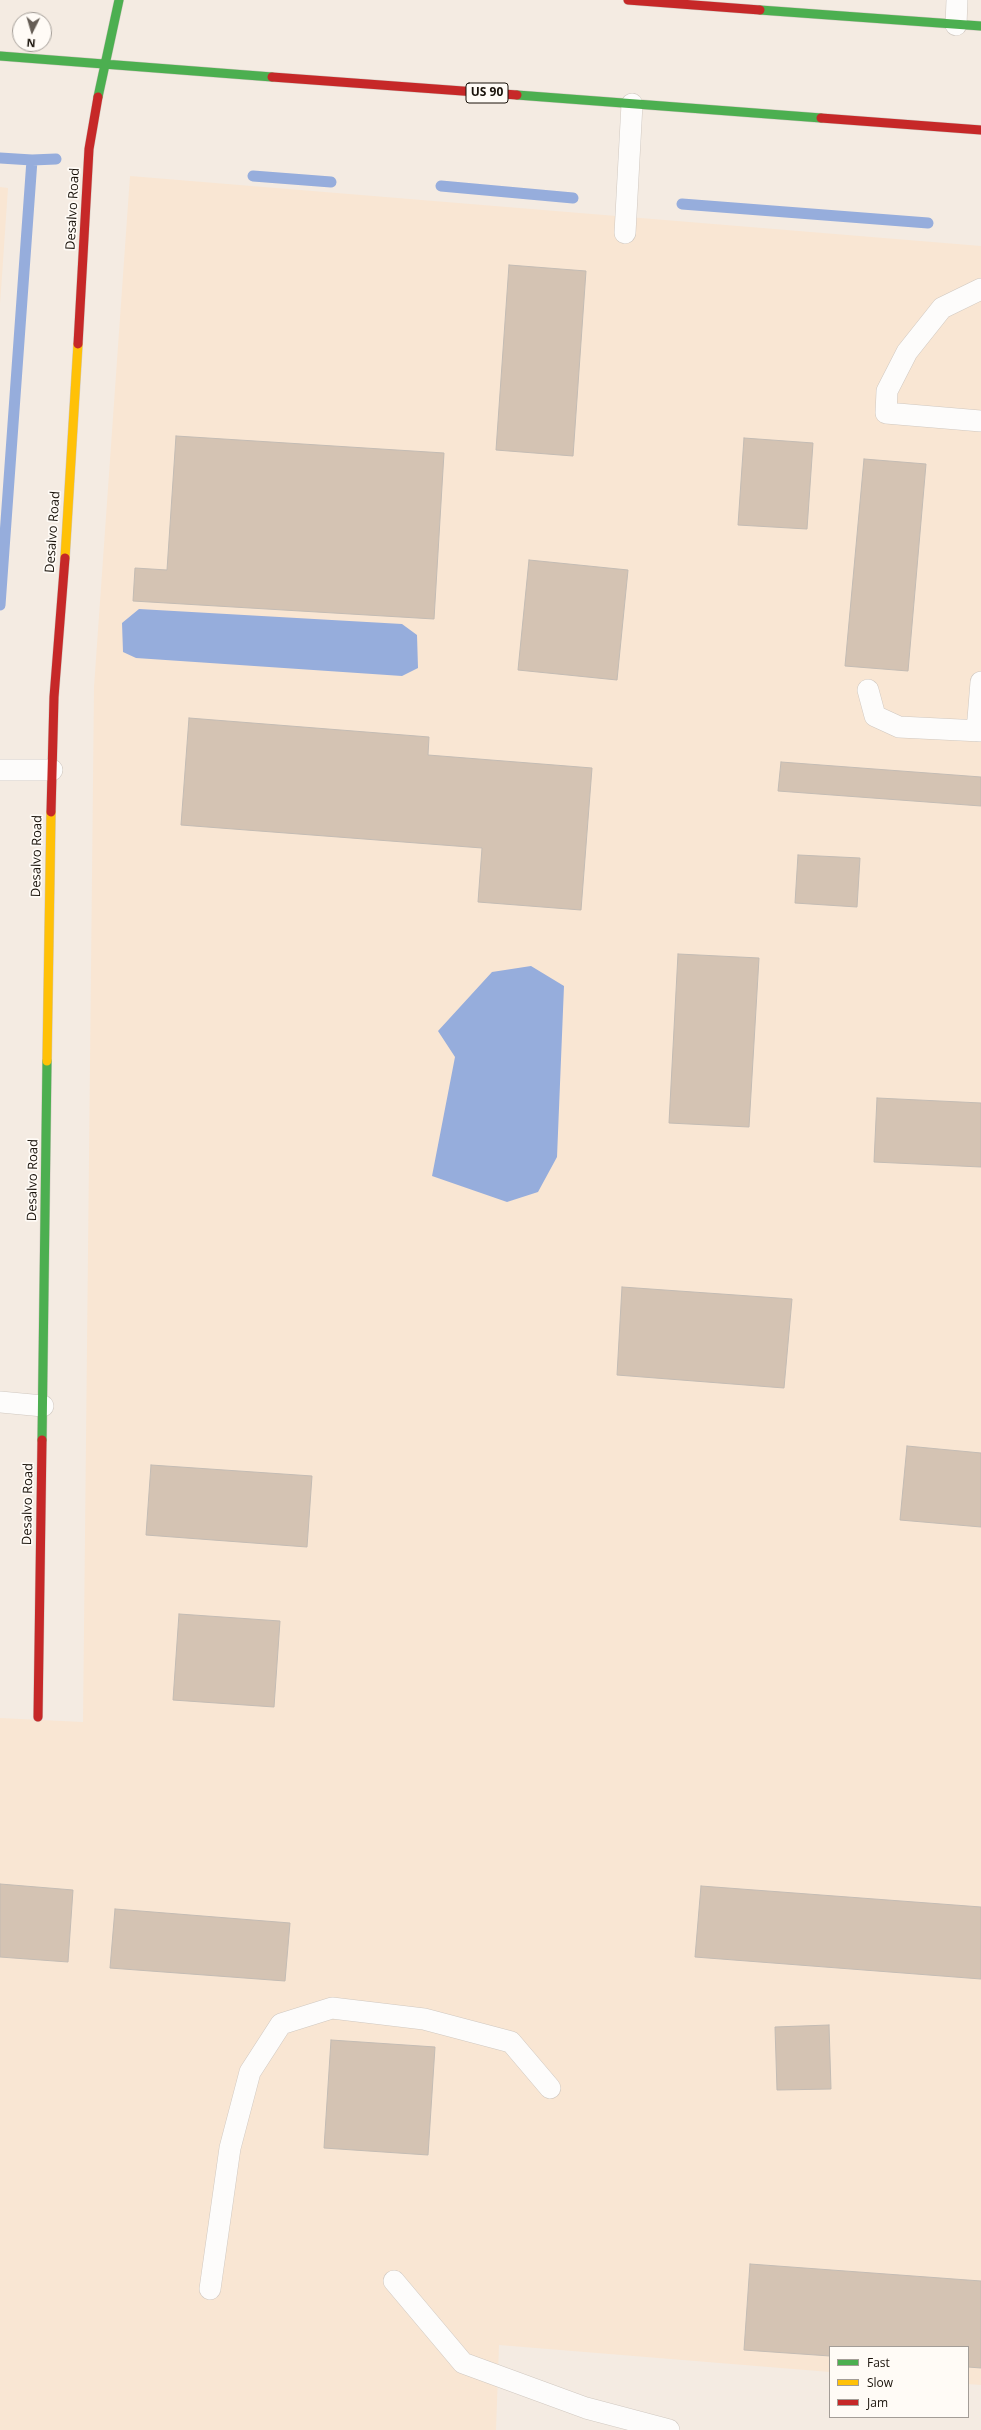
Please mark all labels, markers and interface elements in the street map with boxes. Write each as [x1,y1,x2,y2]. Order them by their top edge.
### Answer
north arrow [12,12,52,52]
text: N [26,36,36,51]
road number: US 90 [466,83,508,103]
street label: Desalvo Road [63,168,83,250]
street label: Desalvo Road [42,490,64,574]
street label: Desalvo Road [28,815,46,897]
street label: Desalvo Road [24,1139,42,1221]
street label: Desalvo Road [19,1463,37,1545]
legend [829,2346,969,2418]
text: Fast [867,2354,890,2371]
text: Slow [867,2374,893,2391]
text: Jam [867,2394,888,2411]

